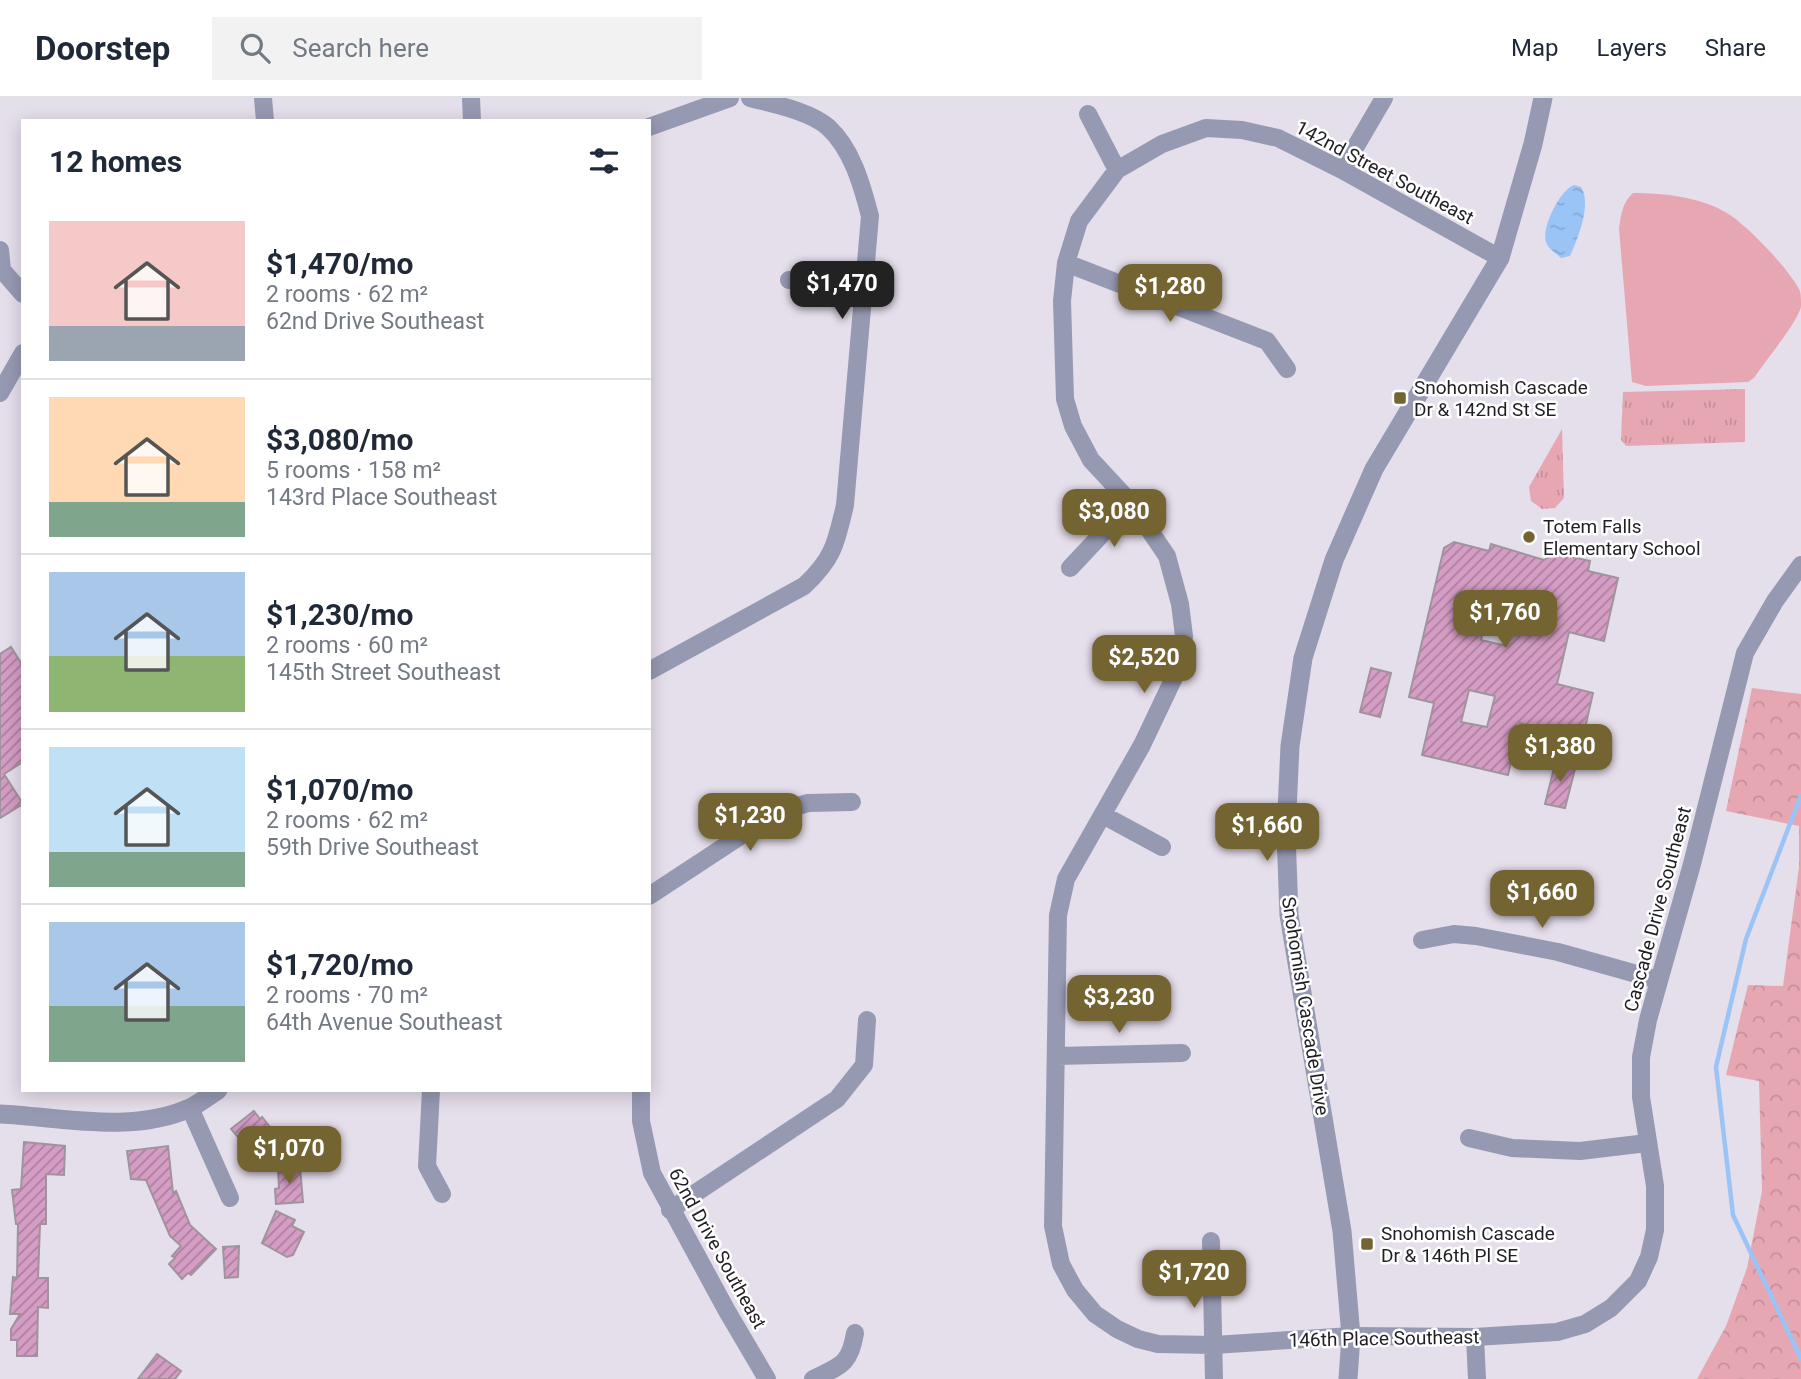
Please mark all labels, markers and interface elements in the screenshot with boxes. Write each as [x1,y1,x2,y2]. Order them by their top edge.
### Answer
search box [212,17,702,80]
text: Doorstep [35,29,170,68]
icon: search [236,29,274,67]
text: Search here [292,33,429,63]
text: Map [1511,34,1559,62]
text: Layers [1597,34,1667,62]
text: Share [1705,34,1766,62]
street label: 142nd Street Southeast [1292,116,1478,229]
icon: filters [585,142,623,180]
text: 12 homes [49,144,182,179]
text: $1,470/mo [266,246,414,281]
icon: home [105,249,189,333]
pin: $1,470 [785,262,899,321]
pin: $1,280 [1113,264,1227,324]
text: $1,470 [806,270,878,297]
text: $1,280 [1134,273,1206,300]
text: 2 rooms · 62 m² [266,281,428,308]
text: 62nd Drive Southeast [266,308,484,335]
place label: Snohomish Cascade Dr & 142nd St SE [1414,376,1588,421]
marker: Snohomish Cascade Dr & 142nd St SE [1392,390,1408,406]
text: $3,080/mo [266,422,414,457]
icon: home [105,425,189,509]
text: 5 rooms · 158 m² [266,457,441,484]
text: 143rd Place Southeast [266,484,497,511]
pin: $3,080 [1057,490,1171,549]
text: $3,080 [1078,498,1150,525]
place label: Totem Falls Elementary School [1543,515,1701,560]
marker: Totem Falls Elementary School [1521,529,1537,545]
pin: $1,760 [1448,590,1562,650]
text: $1,230/mo [266,597,414,632]
text: $1,760 [1469,599,1541,626]
icon: home [105,600,189,684]
text: 2 rooms · 60 m² [266,632,428,659]
pin: $2,520 [1087,636,1201,695]
text: $2,520 [1108,644,1180,671]
text: 145th Street Southeast [266,659,501,686]
pin: $1,380 [1503,724,1617,784]
text: $1,380 [1524,733,1596,760]
text: $1,070/mo [266,772,414,807]
icon: home [105,775,189,859]
pin: $1,230 [693,794,807,853]
text: $1,230 [714,802,786,829]
pin: $1,660 [1210,804,1324,863]
street label: Cascade Drive Southeast [1619,804,1696,1014]
text: 2 rooms · 62 m² [266,807,428,834]
text: $1,660 [1231,812,1303,839]
text: 59th Drive Southeast [266,834,479,861]
pin: $1,660 [1485,870,1599,930]
text: $1,660 [1506,879,1578,906]
street label: Snohomish Cascade Drive [1277,895,1334,1117]
text: $1,720/mo [266,947,414,982]
icon: home [105,950,189,1034]
pin: $3,230 [1062,976,1176,1035]
text: 2 rooms · 70 m² [266,982,428,1009]
text: $3,230 [1083,984,1155,1011]
text: 64th Avenue Southeast [266,1009,502,1036]
pin: $1,070 [232,1126,346,1186]
text: $1,070 [253,1135,325,1162]
street label: 62nd Drive Southeast [664,1164,771,1333]
place label: Snohomish Cascade Dr & 146th Pl SE [1381,1222,1555,1267]
marker: Snohomish Cascade Dr & 146th Pl SE [1359,1236,1375,1252]
pin: $1,720 [1137,1250,1251,1310]
text: $1,720 [1158,1259,1230,1286]
street label: 146th Place Southeast [1288,1325,1480,1352]

